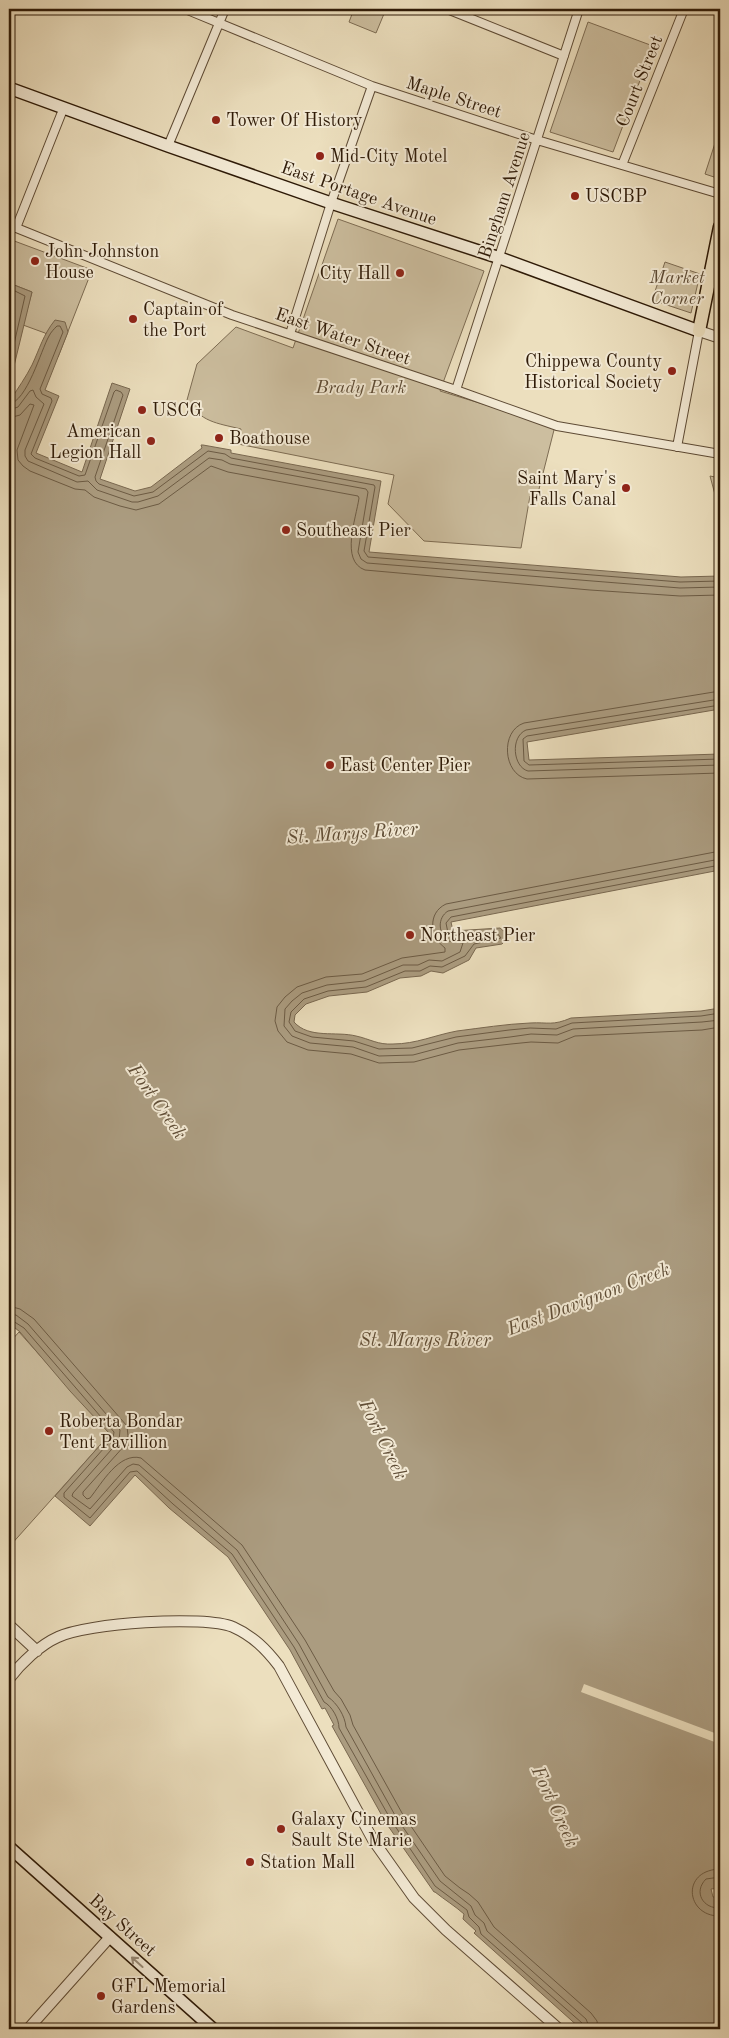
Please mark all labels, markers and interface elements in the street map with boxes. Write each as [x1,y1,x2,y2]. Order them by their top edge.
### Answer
street label: Court Street [613,33,666,130]
street label: Maple Street [404,74,504,122]
place label: Tower Of History [226,112,363,130]
marker: Tower Of History [210,114,222,126]
street label: Bingham Avenue [476,130,534,261]
place label: Mid-City Motel [330,148,447,166]
marker: Mid-City Motel [314,150,326,162]
street label: East Portage Avenue [278,159,439,229]
place label: USCBP [585,188,647,206]
marker: USCBP [569,190,581,202]
place label: John Johnston House [45,243,159,282]
marker: John Johnston House [29,255,41,267]
place label: City Hall [319,265,390,283]
marker: City Hall [394,267,406,279]
park label: Market Corner [648,269,705,308]
place label: Captain of the Port [143,301,224,340]
street label: East Water Street [273,305,413,369]
marker: Captain of the Port [127,313,139,325]
place label: Chippewa County Historical Society [524,353,662,392]
marker: Chippewa County Historical Society [666,365,678,377]
park label: Brady Park [315,379,407,397]
place label: USCG [152,402,202,420]
marker: USCG [136,404,148,416]
place label: American Legion Hall [50,423,141,462]
place label: Boathouse [229,430,310,448]
marker: Boathouse [213,432,225,444]
marker: American Legion Hall [145,435,157,447]
place label: Saint Mary's Falls Canal [517,470,616,509]
marker: Saint Mary's Falls Canal [620,482,632,494]
place label: Southeast Pier [296,522,411,540]
marker: Southeast Pier [280,524,292,536]
place label: East Center Pier [340,757,471,775]
marker: East Center Pier [324,759,336,771]
water label: St. Marys River [286,820,419,849]
place label: Northeast Pier [420,927,536,945]
marker: Northeast Pier [404,929,416,941]
water label: Fort Creek [123,1061,189,1144]
water label: East Davignon Creek [504,1260,673,1341]
water label: St. Marys River [359,1332,492,1351]
water label: Fort Creek [354,1396,409,1483]
place label: Roberta Bondar Tent Pavillion [59,1413,183,1452]
marker: Roberta Bondar Tent Pavillion [43,1425,55,1437]
water label: Fort Creek [526,1763,581,1851]
place label: Galaxy Cinemas Sault Ste Marie [291,1811,417,1850]
marker: Galaxy Cinemas Sault Ste Marie [275,1823,287,1835]
place label: Station Mall [260,1854,355,1872]
marker: Station Mall [244,1856,256,1868]
street label: Bay Street [85,1891,159,1960]
one-way arrow [131,1956,144,1967]
place label: GFL Memorial Gardens [111,1978,226,2017]
marker: GFL Memorial Gardens [95,1990,107,2002]

